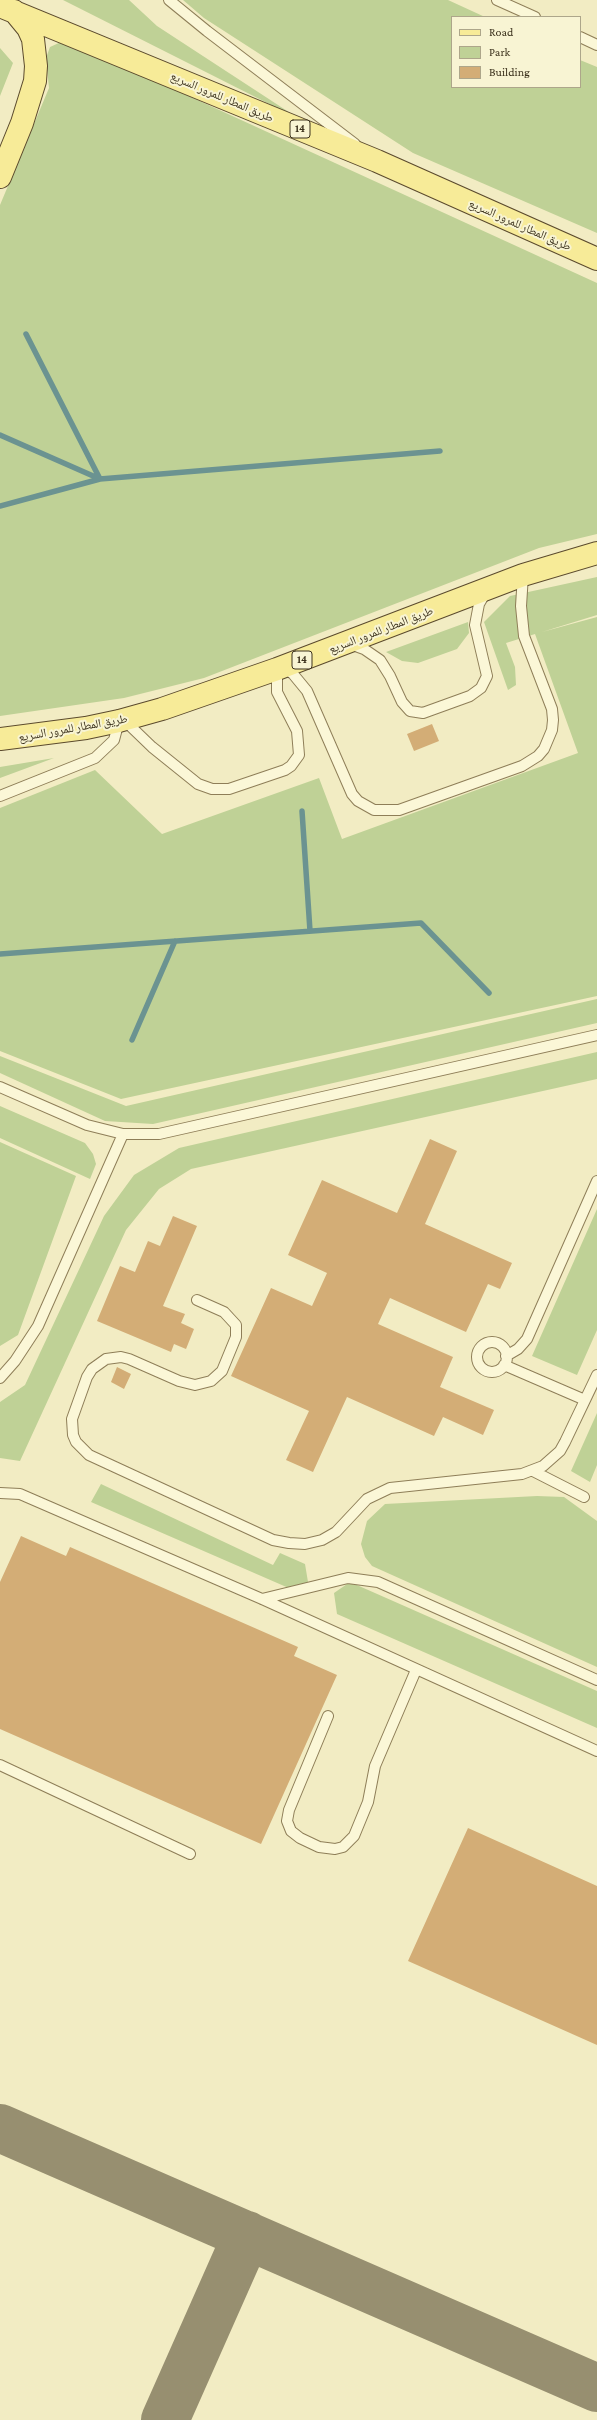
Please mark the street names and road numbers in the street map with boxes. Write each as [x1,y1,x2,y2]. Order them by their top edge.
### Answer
street label: طريق المطار للمرور السريع [168,69,276,125]
road number: 14 [290,120,310,138]
street label: طريق المطار للمرور السريع [467,196,573,254]
street label: طريق المطار للمرور السريع [327,603,435,657]
road number: 14 [292,651,312,669]
street label: طريق المطار للمرور السريع [17,711,129,745]

